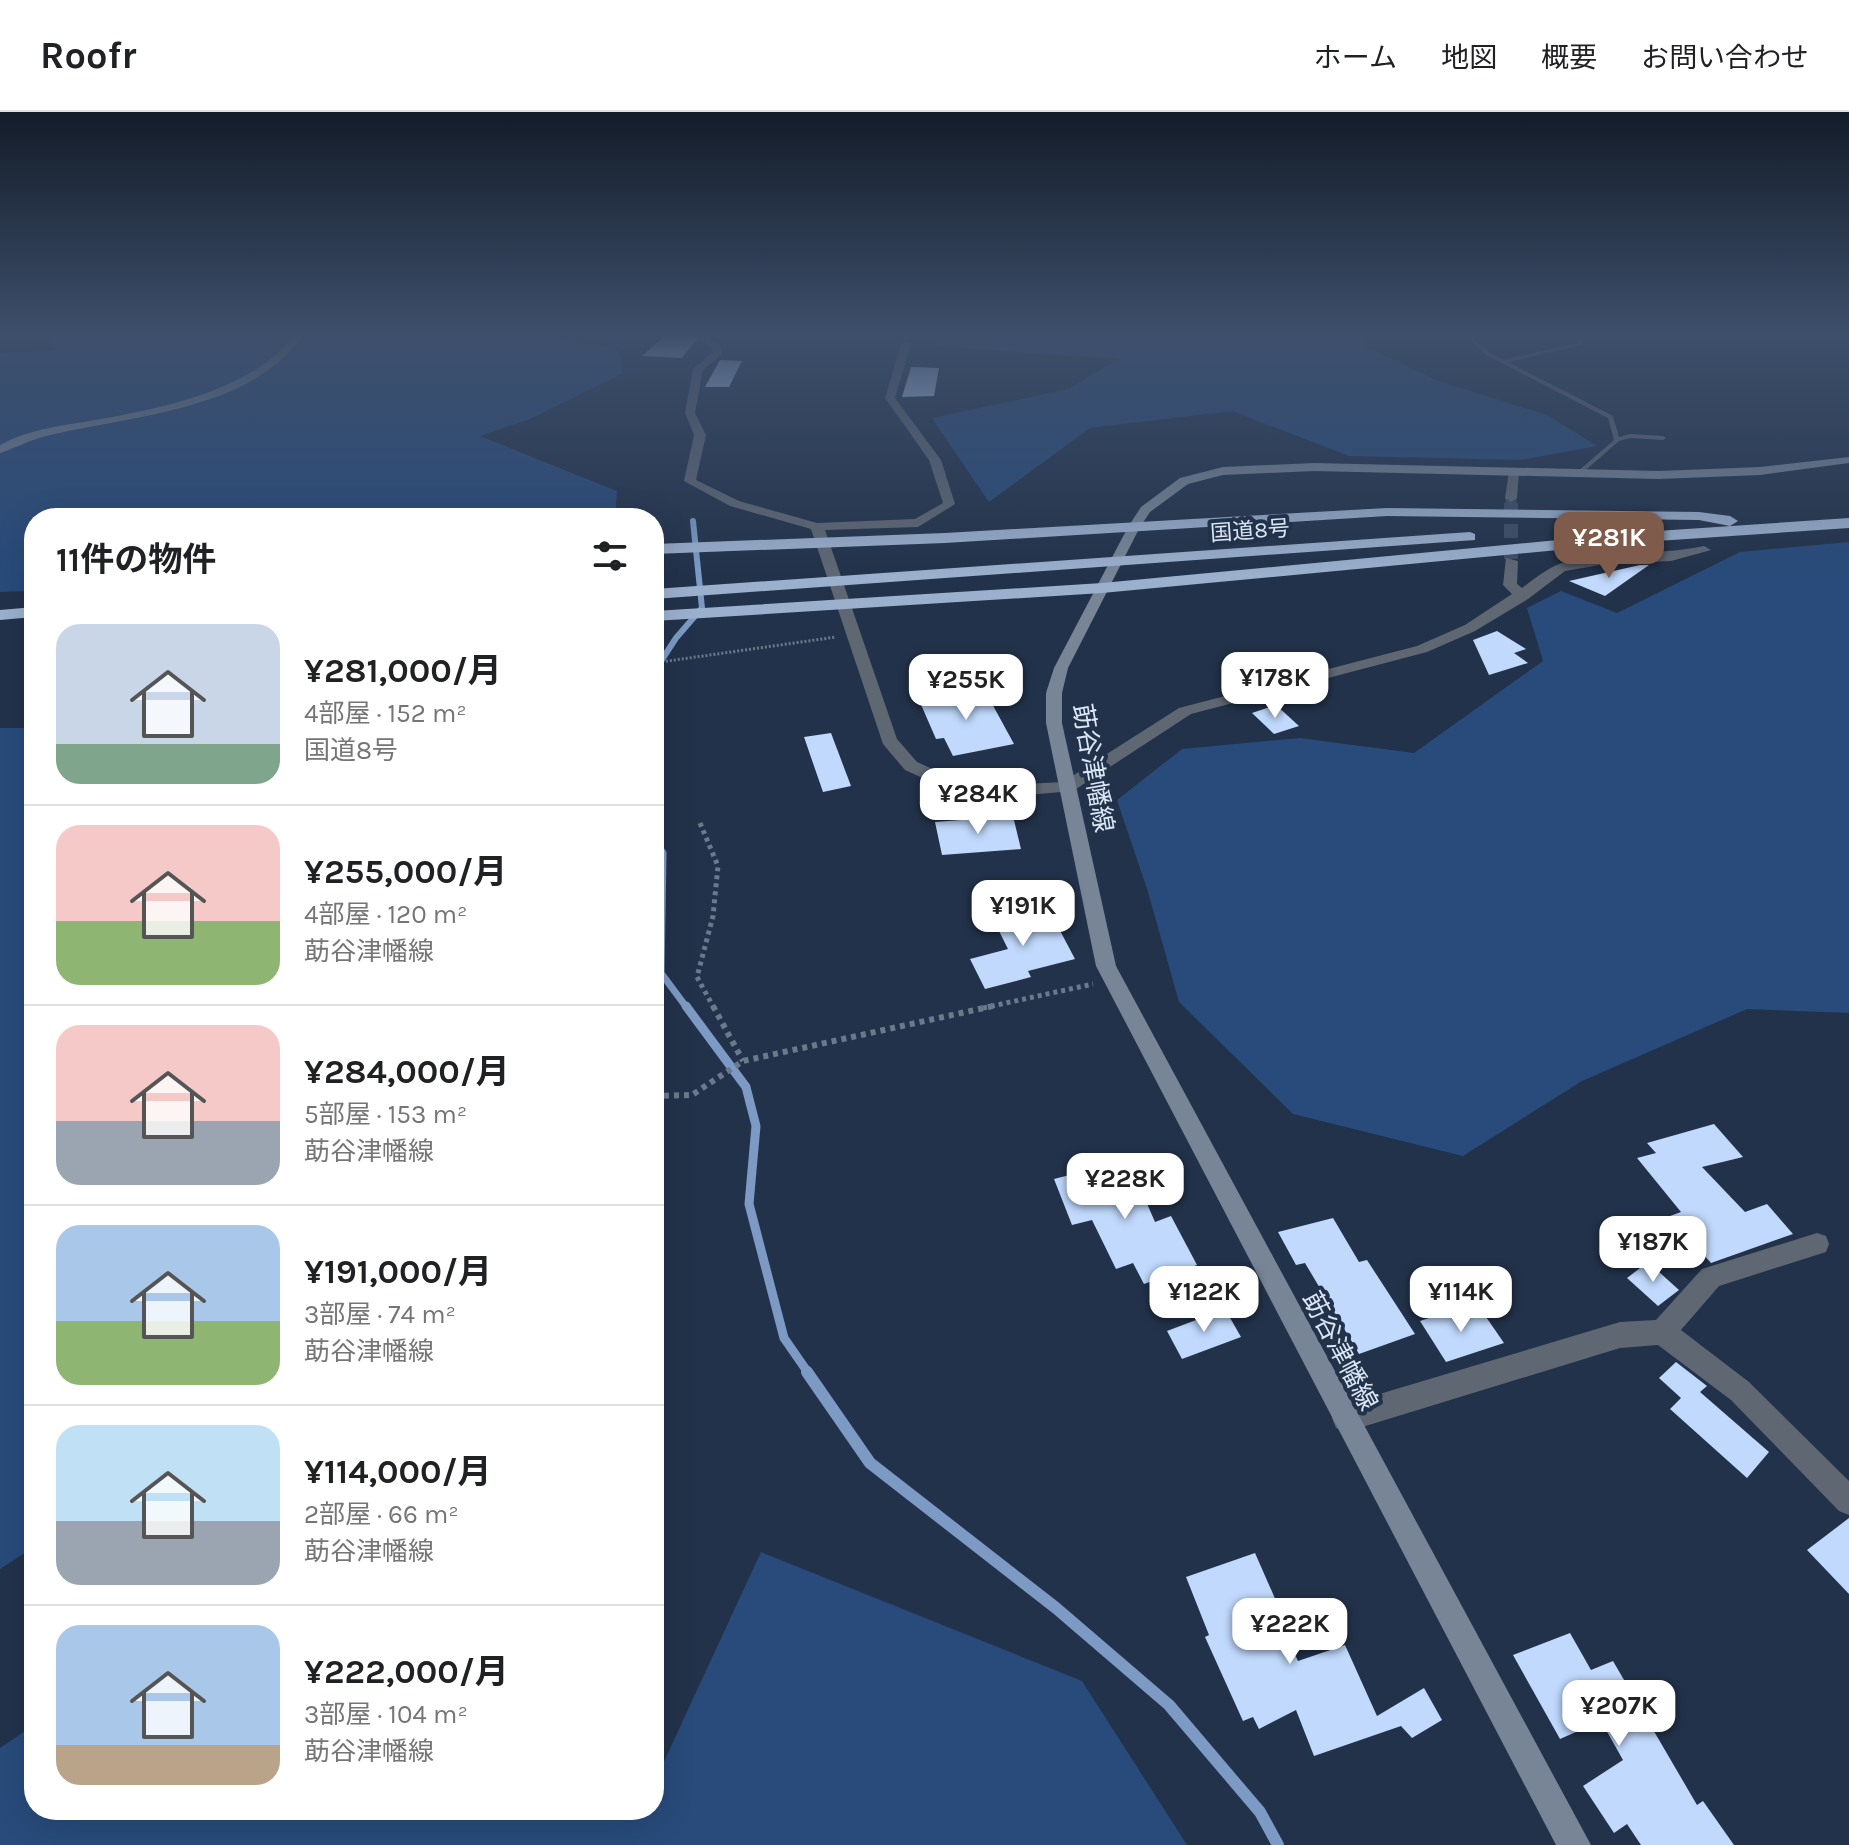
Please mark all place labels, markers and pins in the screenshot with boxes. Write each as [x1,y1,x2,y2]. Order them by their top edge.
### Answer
pin: ¥281K [1553,512,1665,580]
pin: ¥178K [1219,652,1331,720]
pin: ¥255K [910,654,1022,722]
pin: ¥284K [922,768,1034,836]
pin: ¥191K [967,880,1079,948]
pin: ¥228K [1069,1153,1181,1221]
pin: ¥187K [1597,1216,1709,1284]
pin: ¥122K [1148,1266,1260,1334]
pin: ¥114K [1405,1266,1517,1334]
pin: ¥222K [1234,1598,1346,1666]
pin: ¥207K [1563,1680,1675,1748]

